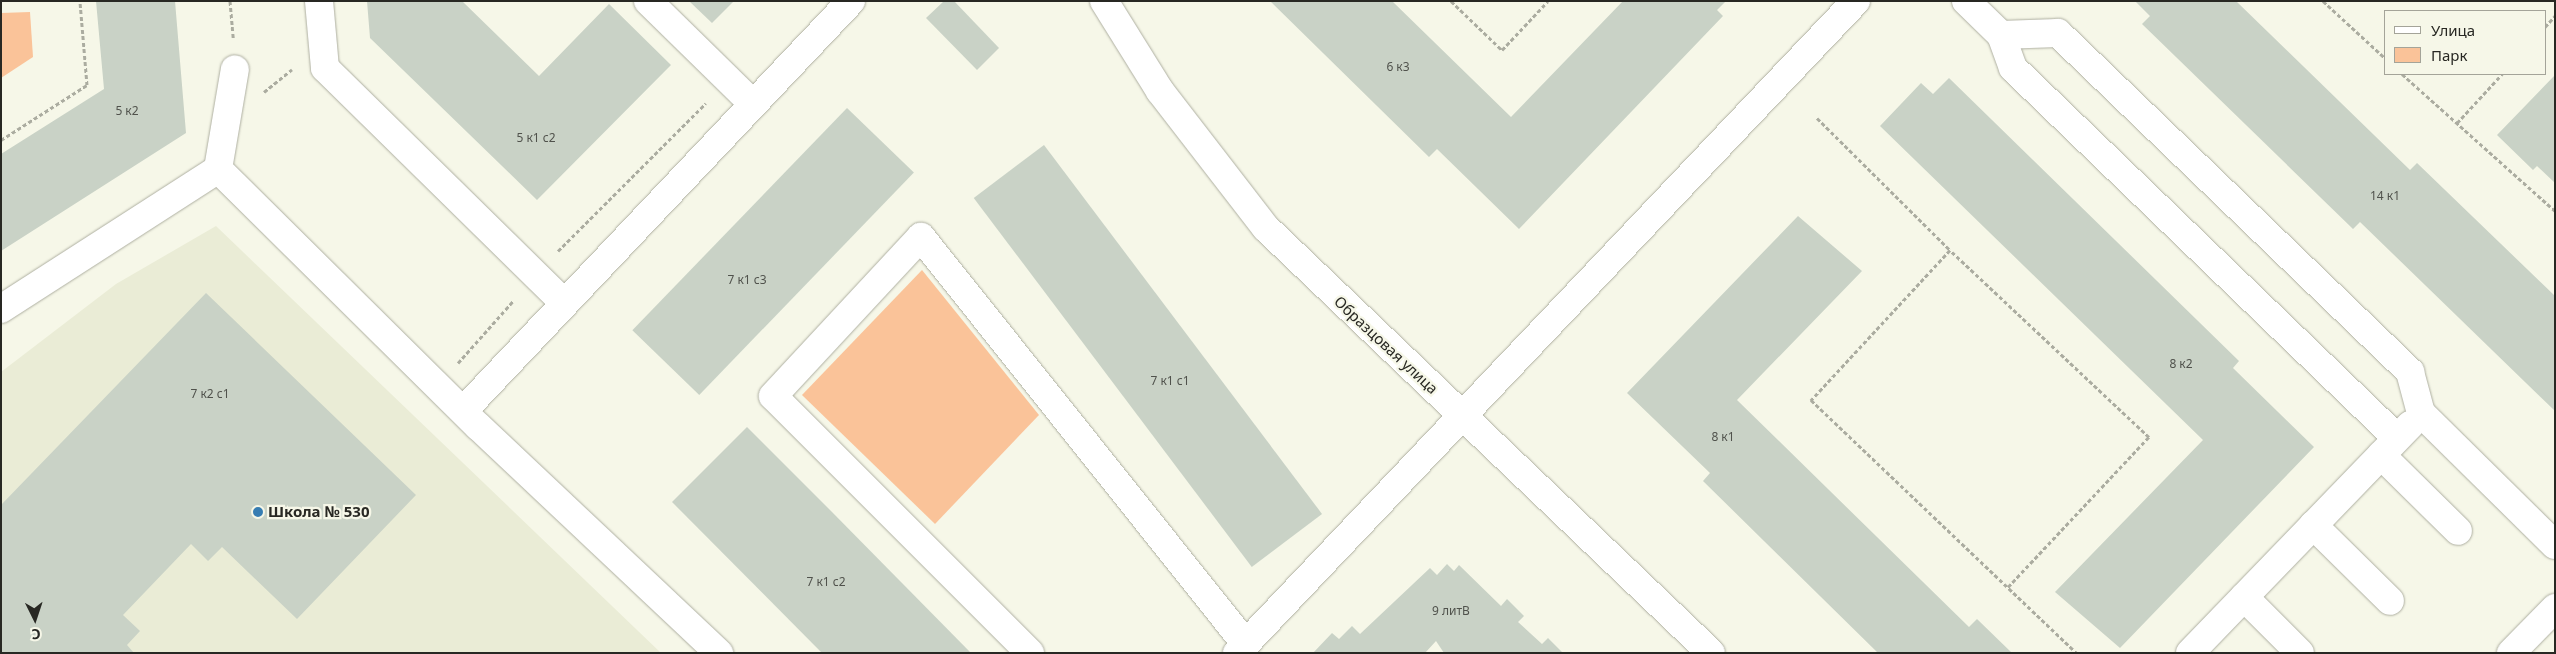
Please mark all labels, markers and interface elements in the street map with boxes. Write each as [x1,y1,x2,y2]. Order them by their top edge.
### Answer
legend [2384,10,2546,75]
text: Улица [2431,20,2475,40]
text: Парк [2431,45,2467,65]
house number: 6 к3 [1386,60,1410,74]
house number: 5 к2 [115,104,139,118]
house number: 5 к1 с2 [516,131,556,145]
house number: 14 к1 [2370,189,2400,203]
house number: 7 к1 с3 [727,273,767,287]
street label: Образцовая улица [1330,292,1442,398]
house number: 8 к2 [2169,357,2193,371]
house number: 7 к1 с1 [1150,374,1190,388]
house number: 7 к2 с1 [190,387,230,401]
house number: 8 к1 [1711,430,1735,444]
place label: Школа № 530 [268,503,370,521]
marker: Школа № 530 [252,506,264,518]
house number: 7 к1 с2 [806,575,846,589]
north arrow [10,594,60,644]
house number: 9 литВ [1432,604,1470,618]
text: С [31,625,41,644]

